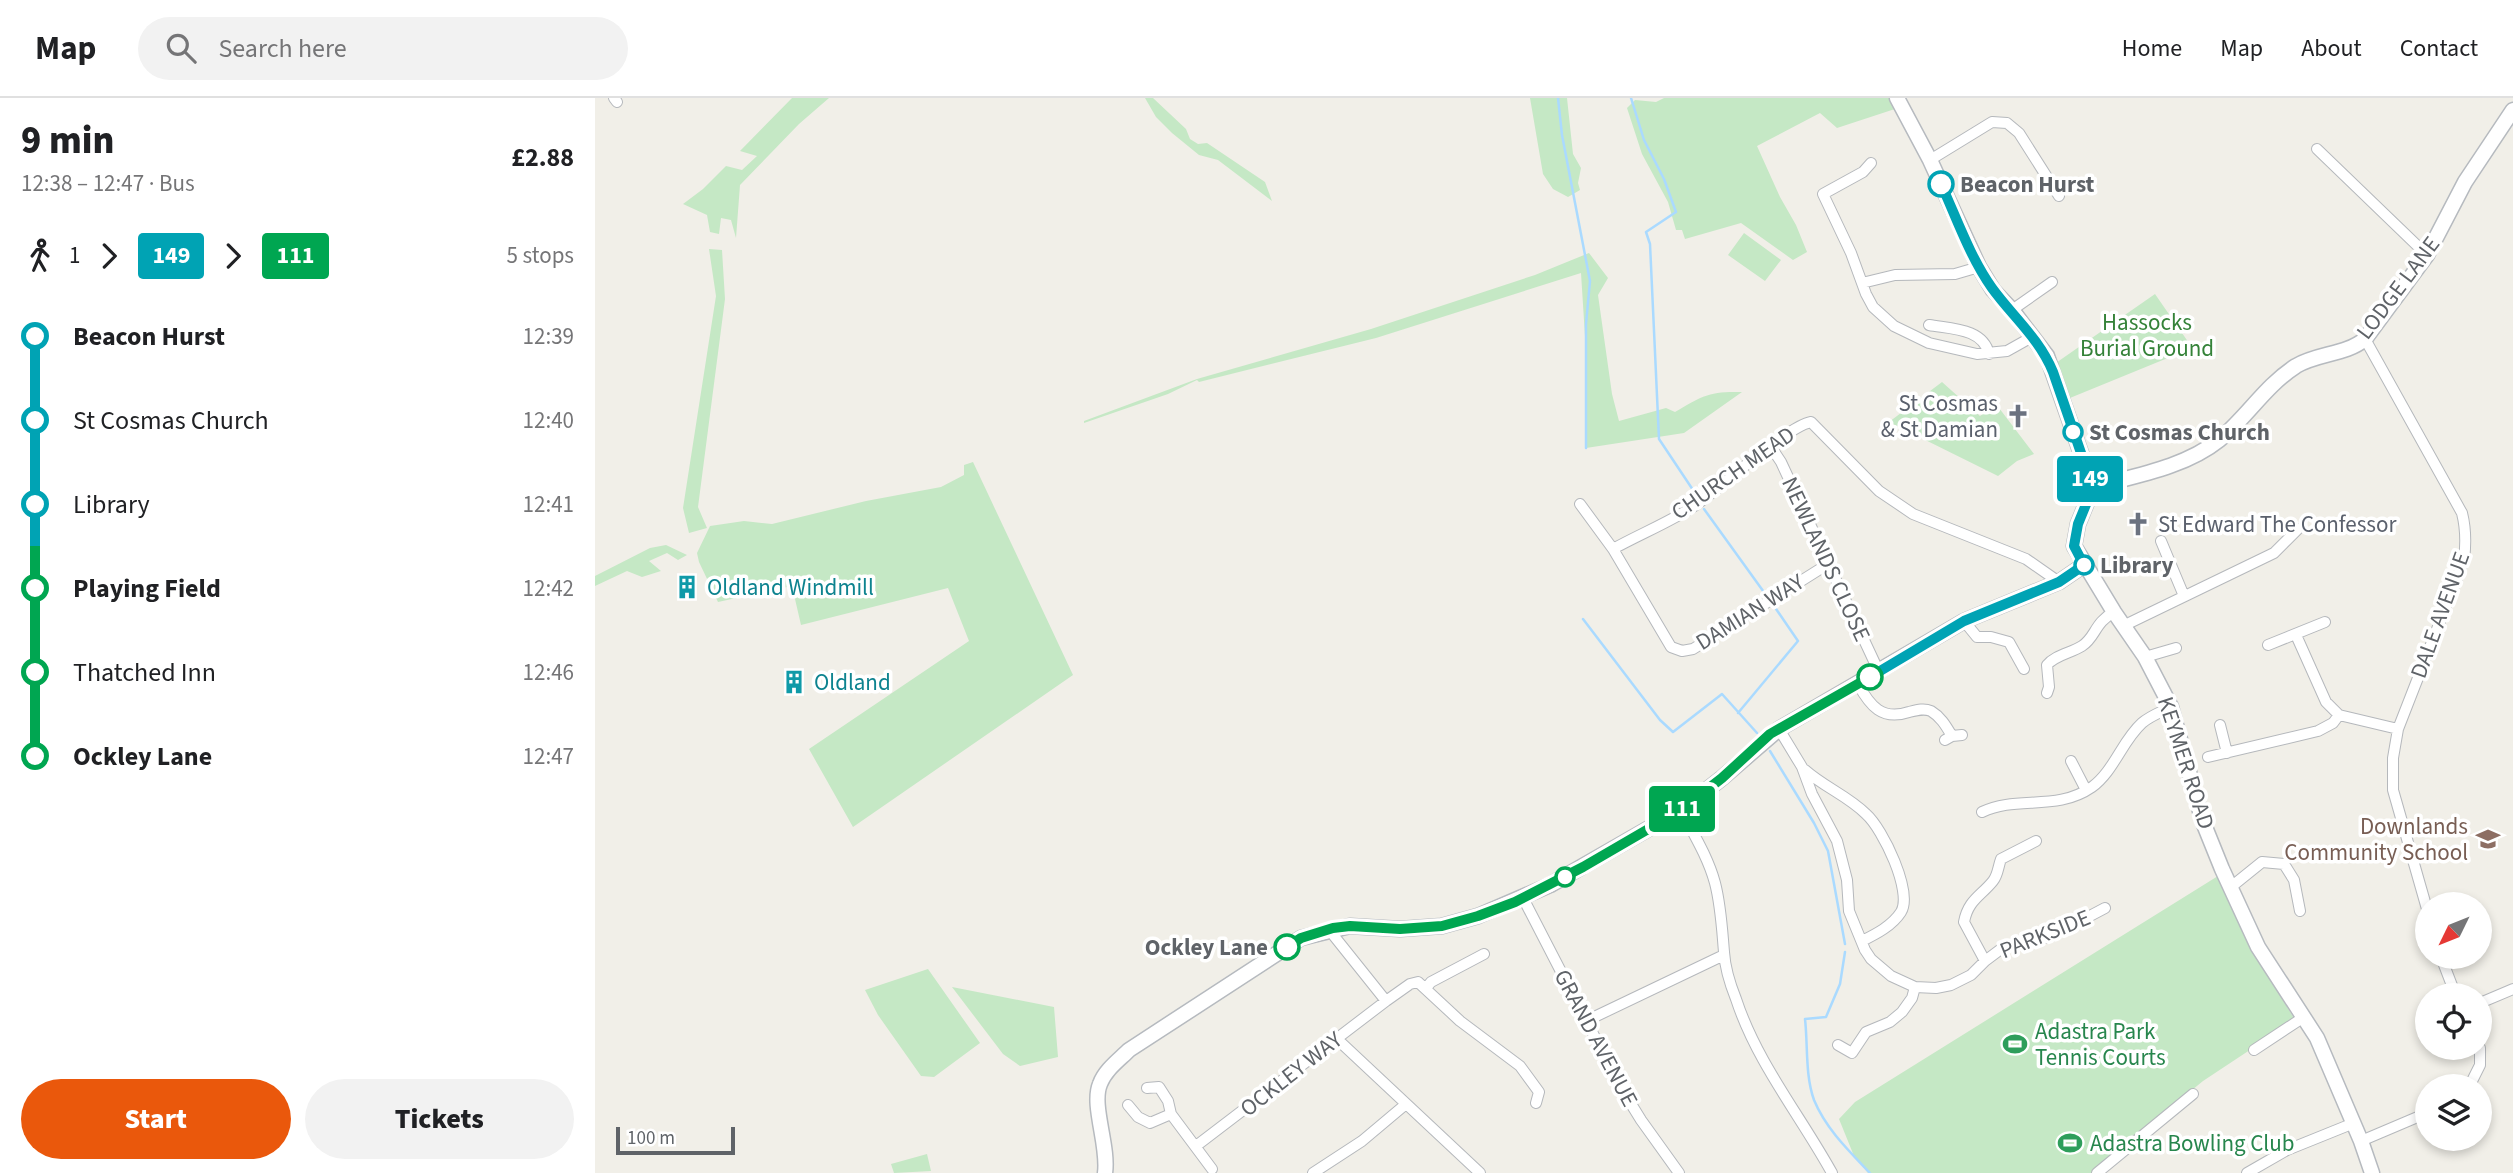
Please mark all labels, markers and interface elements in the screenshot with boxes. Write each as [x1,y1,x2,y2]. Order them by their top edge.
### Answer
search box [138,17,628,80]
text: Map [35,25,96,72]
icon: search [162,29,200,67]
text: Search here [218,30,347,67]
text: Home [2122,31,2182,66]
text: Map [2220,31,2263,66]
text: About [2301,31,2362,66]
text: Contact [2400,31,2478,66]
text: 9 min [21,114,114,168]
text: £2.88 [511,139,574,176]
text: 12:38 – 12:47 · Bus [21,167,195,200]
place label: Beacon Hurst [1960,168,2095,201]
marker: Beacon Hurst [1928,171,1954,197]
street label: LODGE LANE [2348,229,2448,347]
icon: walk [21,237,59,275]
icon: forward [90,237,128,275]
icon: forward [214,237,252,275]
text: 149 [152,238,190,273]
text: 111 [276,238,315,273]
text: 1 [69,239,80,272]
text: 5 stops [507,239,574,272]
park label: Hassocks Burial Ground [2080,306,2214,365]
text: Beacon Hurst [73,318,225,355]
text: 12:39 [523,320,574,353]
place label: St Cosmas & St Damian [1881,387,1998,446]
text: St Cosmas Church [73,402,269,439]
church icon: St Cosmas & St Damian [2004,402,2032,430]
text: 12:40 [523,404,574,437]
place label: St Cosmas Church [2089,416,2270,449]
street label: CHURCH MEAD [1664,418,1802,528]
marker: St Cosmas Church [2063,422,2083,442]
line badge: 149 [2050,456,2130,502]
text: 149 [2071,461,2109,496]
street label: NEWLANDS CLOSE [1773,471,1879,647]
text: Library [73,486,150,523]
text: 12:41 [523,488,574,521]
place label: St Edward The Confessor [2158,508,2397,541]
church icon: St Edward The Confessor [2124,510,2152,538]
street label: DALE AVENUE [2402,547,2478,683]
place label: Library [2100,549,2173,582]
marker: Library [2074,555,2094,575]
street label: DAMIAN WAY [1689,566,1811,658]
text: Playing Field [73,570,221,607]
place label: Oldland Windmill [707,571,874,604]
text: 12:42 [523,572,574,605]
building icon: Oldland Windmill [673,573,701,601]
text: Thatched Inn [73,654,216,691]
text: 12:46 [523,656,574,689]
unlabelled marker [1857,664,1883,690]
place label: Oldland [814,666,891,699]
building icon: Oldland [780,668,808,696]
street label: KEYMER ROAD [2149,692,2223,834]
text: Ockley Lane [73,738,212,775]
text: 12:47 [523,740,574,773]
line badge: 111 [1642,786,1722,832]
text: 111 [1663,791,1701,826]
place label: Downlands Community School [2284,810,2468,869]
school or university icon: Downlands Community School [2474,825,2502,853]
unlabelled marker [1555,867,1575,887]
north arrow [2415,892,2492,970]
map controls [2415,892,2492,1151]
street label: PARKSIDE [1995,901,2095,967]
place label: Ockley Lane [1145,931,1268,964]
marker: Ockley Lane [1274,934,1300,960]
street label: GRAND AVENUE [1546,963,1646,1113]
button: locate [2415,983,2492,1060]
place label: Adastra Park Tennis Courts [2035,1015,2166,1074]
street label: OCKLEY WAY [1233,1023,1349,1124]
sports icon: Adastra Park Tennis Courts [2001,1030,2029,1058]
button: layers [2415,1074,2492,1151]
button: Start [21,1079,291,1159]
button: Tickets [305,1079,574,1159]
scale bar [616,1124,735,1156]
text: 100 m [627,1125,675,1152]
place label: Adastra Bowling Club [2090,1127,2294,1160]
sports icon: Adastra Bowling Club [2056,1129,2084,1157]

